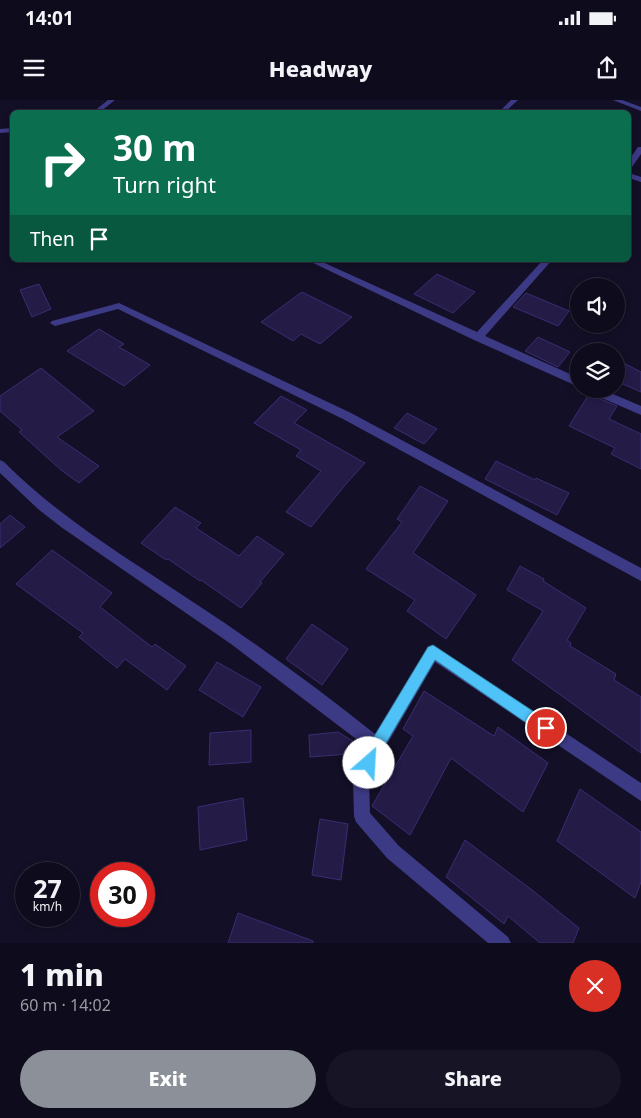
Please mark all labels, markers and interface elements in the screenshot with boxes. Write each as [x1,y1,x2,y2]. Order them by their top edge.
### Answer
text: 14:01 [25,5,74,31]
text: Headway [269,53,372,83]
icon: menu [20,54,48,82]
icon: share [593,54,621,82]
text: 30 m [113,124,196,171]
icon: right [30,130,95,195]
text: Turn right [113,169,216,199]
icon: arrive [85,225,113,253]
text: Then [30,226,75,252]
map controls [570,278,625,398]
button: sound [570,278,625,333]
button: layers [570,343,625,398]
pin [525,707,567,749]
icon: arrive [532,714,560,742]
position arrow [342,736,394,788]
speed limit sign: 30 [90,862,155,927]
text: 27 [33,871,62,905]
text: km/h [33,898,62,915]
text: 1 min [20,954,104,995]
button: close [569,960,621,1012]
text: 60 m · 14:02 [20,994,111,1016]
button: Exit [20,1050,316,1108]
button: Share [326,1050,621,1108]

